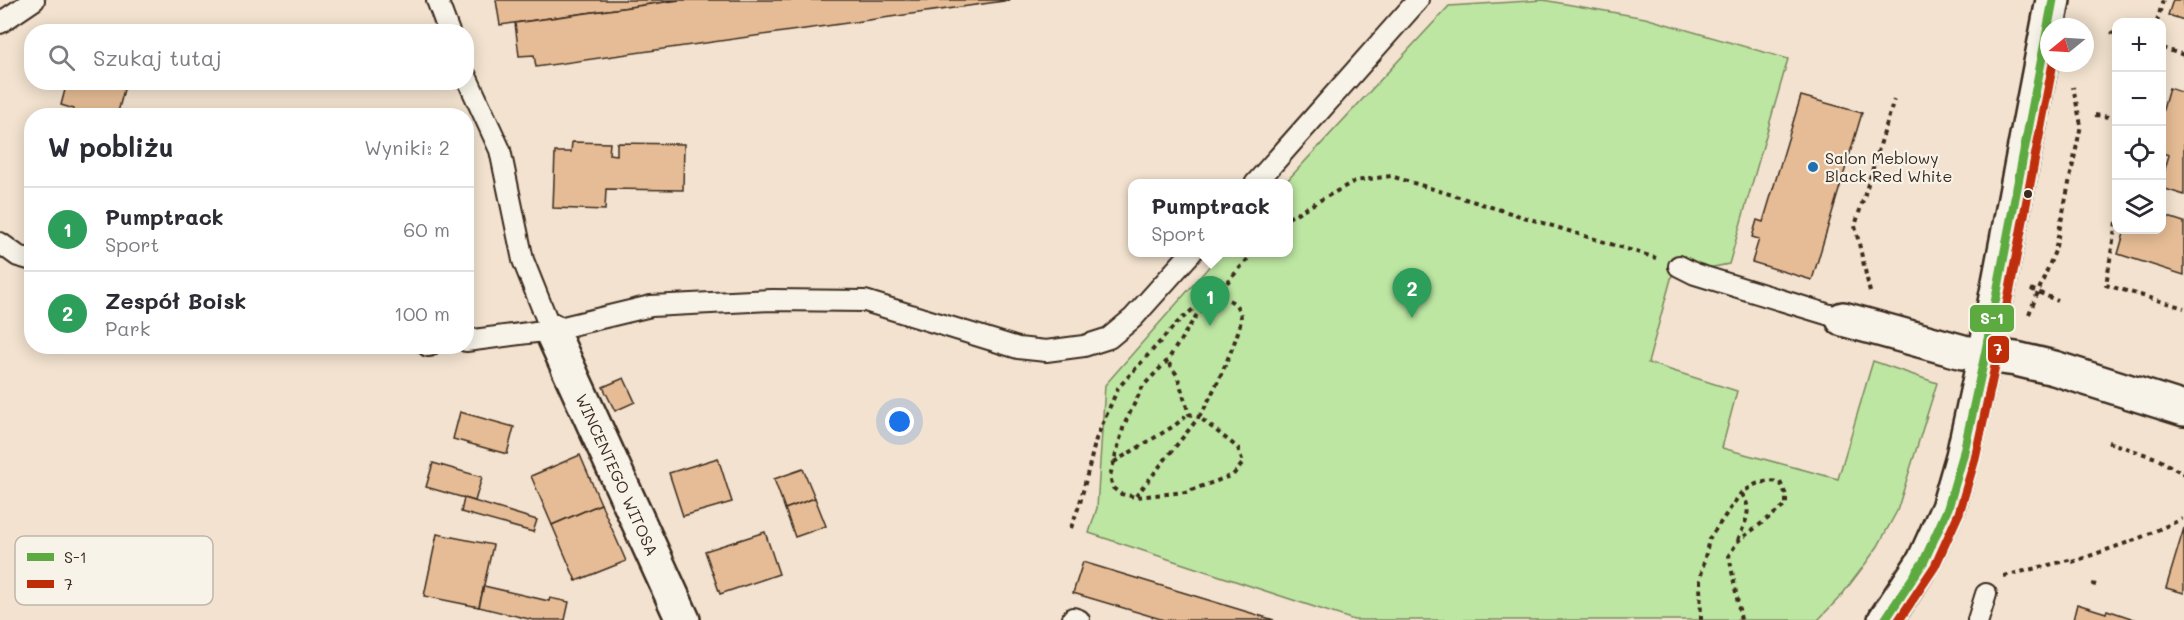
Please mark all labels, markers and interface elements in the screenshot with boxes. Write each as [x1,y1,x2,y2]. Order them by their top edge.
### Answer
north arrow [2040,18,2094,72]
map controls [2112,18,2166,234]
button: + [2112,18,2166,72]
search box [24,24,474,90]
icon: search [45,41,78,74]
text: Szukaj tutaj [93,43,222,72]
button: − [2112,72,2166,126]
button: locate [2112,126,2166,180]
text: W pobliżu [48,130,174,164]
text: Wyniki: 2 [364,134,450,160]
place label: Salon Meblowy Black Red White [1825,147,1952,186]
marker: Salon Meblowy Black Red White [1806,160,1820,174]
popup [1128,179,1293,257]
button: layers [2112,180,2166,234]
unlabelled marker [2022,188,2034,200]
text: Pumptrack [1151,191,1270,220]
text: Pumptrack [105,202,224,231]
text: 1 [63,216,72,242]
text: 60 m [403,216,450,242]
text: Sport [1151,220,1205,246]
text: Sport [105,231,159,257]
pin: 2 [1392,268,1432,318]
pin: 1 [1190,276,1230,326]
text: Zespół Boisk [105,286,246,315]
text: 2 [62,300,73,326]
text: 100 m [394,300,450,326]
line badge: S-1 [1969,304,2015,333]
text: S-1 [1980,307,2004,328]
text: Park [105,315,150,341]
line badge: 7 [1987,335,2010,364]
text: 7 [1994,338,2003,359]
street label: WINCENTEGO WITOSA [571,390,663,559]
your location [885,407,914,436]
legend [15,536,213,605]
text: S-1 [64,546,87,567]
text: 7 [64,573,73,594]

